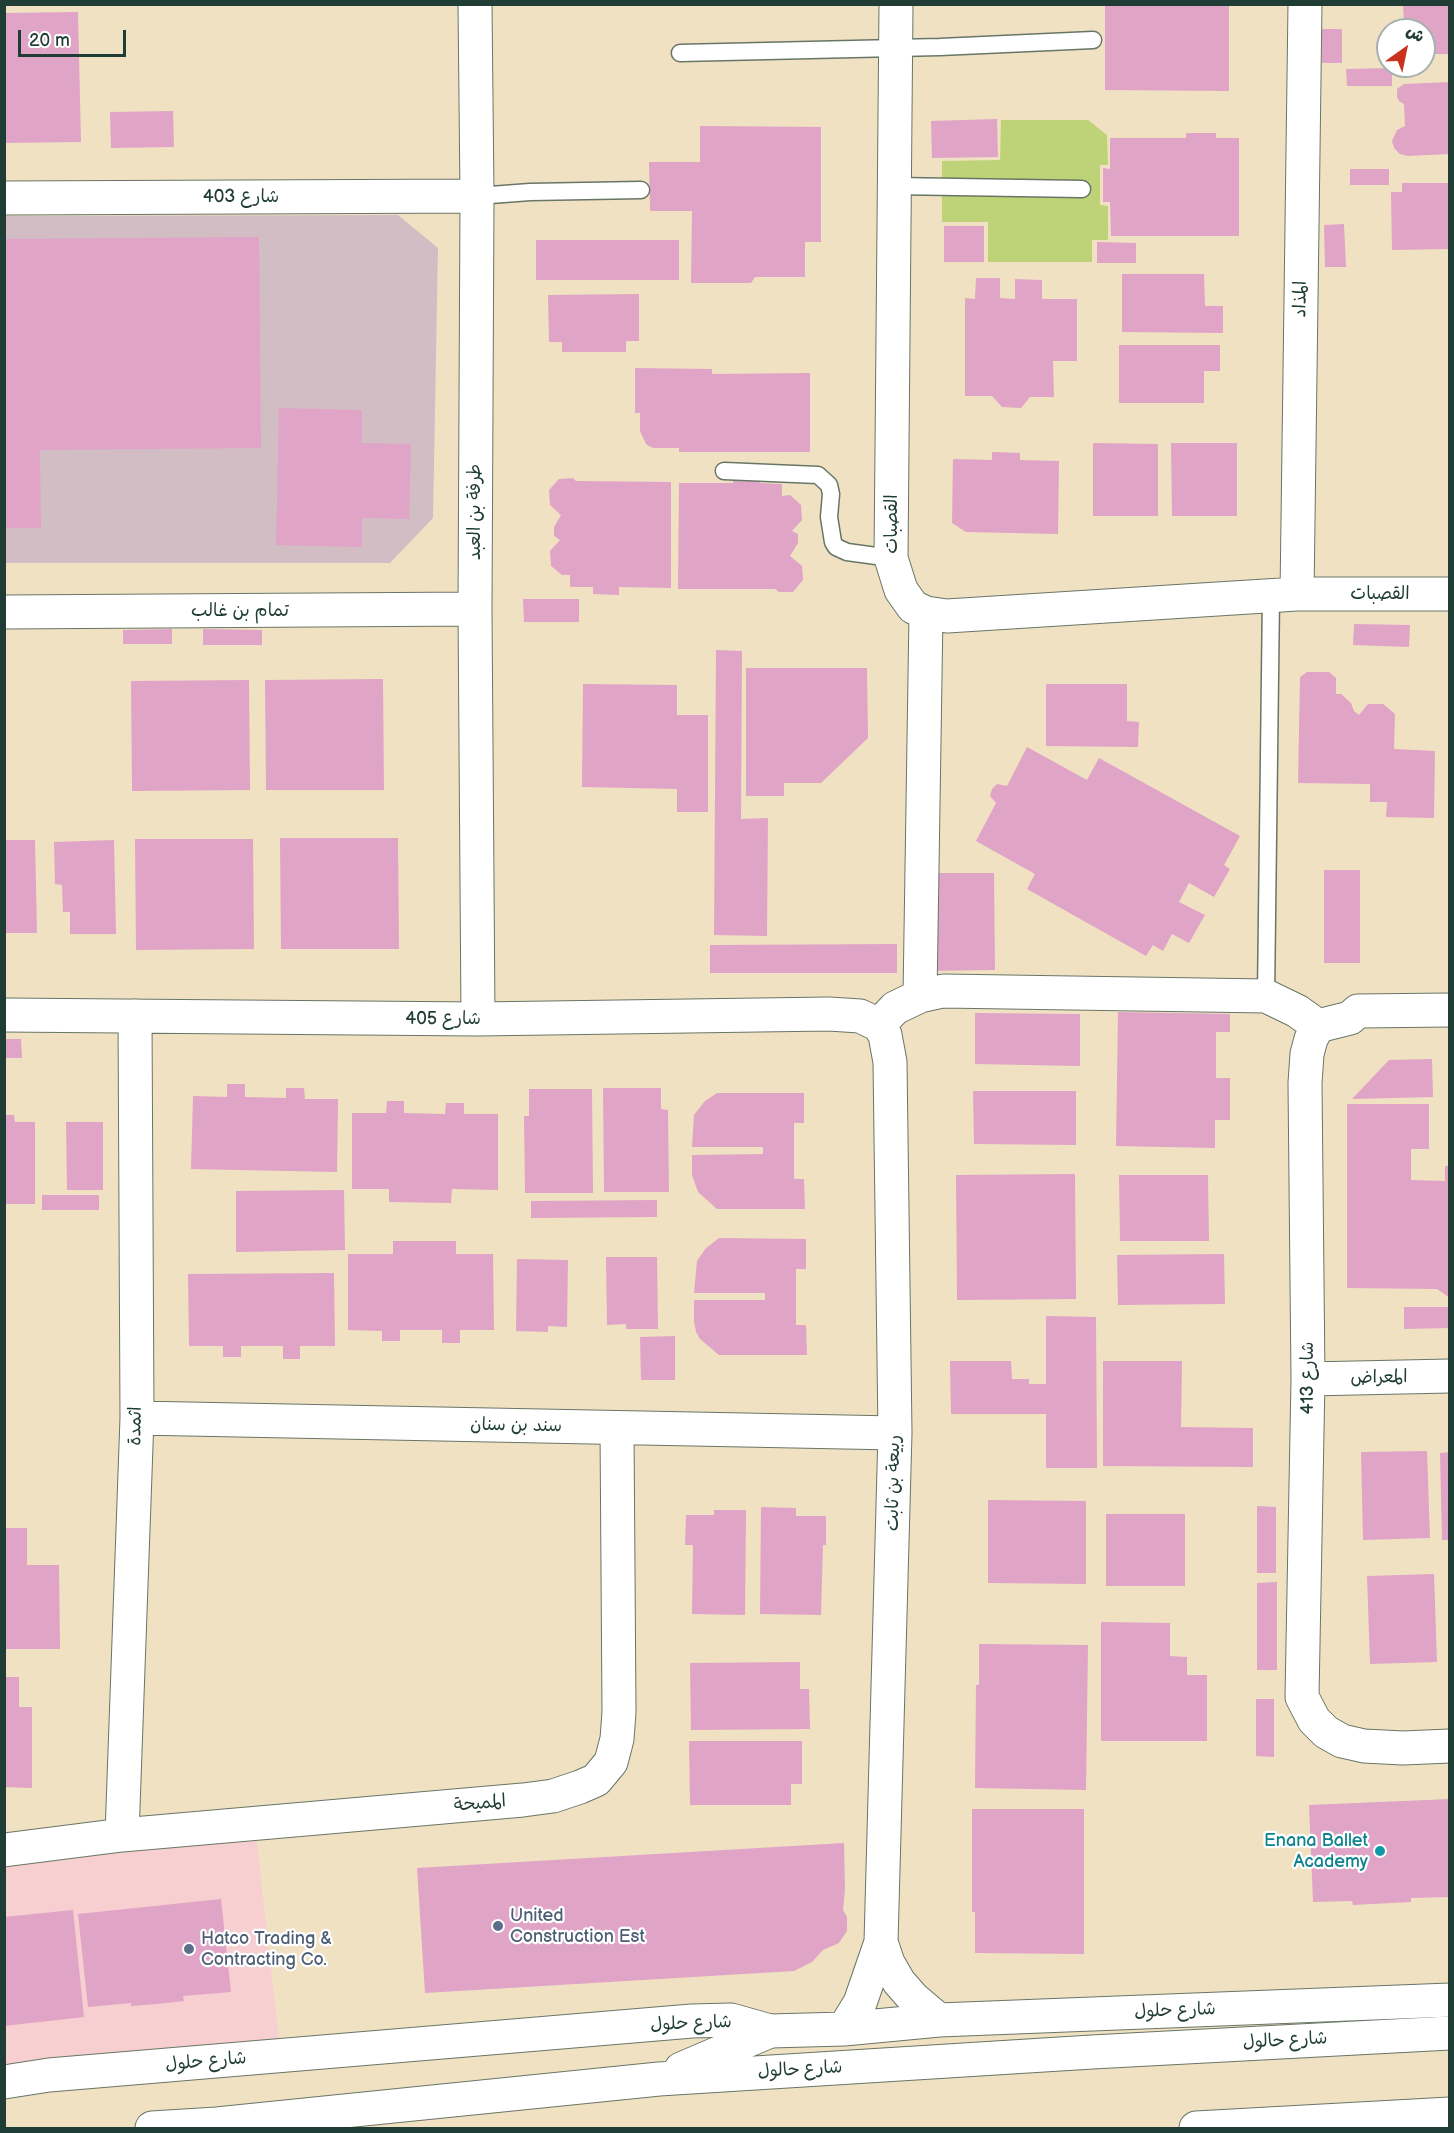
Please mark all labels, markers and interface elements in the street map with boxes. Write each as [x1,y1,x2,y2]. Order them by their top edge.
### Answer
scale bar [21,18,129,56]
north arrow [1376,18,1436,78]
text: ش [1402,21,1428,47]
text: 20 m [29,30,70,51]
street label: شارع 403 [203,186,279,208]
street label: المذاد [1290,280,1312,318]
street label: طرفة بن العبد [464,464,486,560]
street label: القصبات [881,494,903,554]
street label: القصبات [1350,583,1410,605]
street label: تمام بن غالب [191,600,289,622]
street label: شارع 405 [405,1008,481,1030]
street label: شارع 413 [1297,1342,1319,1414]
street label: المعراض [1350,1367,1408,1389]
street label: اثمدة [125,1406,147,1446]
street label: سند بن سنان [470,1414,562,1438]
street label: ربيعة بن ثابت [882,1435,906,1531]
street label: المميحة [453,1791,507,1817]
place label: Enana Ballet Academy [1264,1830,1368,1872]
marker: Enana Ballet Academy [1373,1844,1387,1858]
place label: United Construction Est [510,1905,645,1948]
marker: United Construction Est [491,1919,505,1933]
place label: Hatco Trading & Contracting Co. [201,1928,332,1970]
marker: Hatco Trading & Contracting Co. [182,1942,196,1956]
street label: شارع حلول [1134,1999,1216,2023]
street label: شارع حلول [650,2012,732,2036]
street label: شارع حالول [1242,2028,1328,2054]
street label: شارع حلول [165,2048,247,2076]
street label: شارع حالول [757,2057,843,2083]

